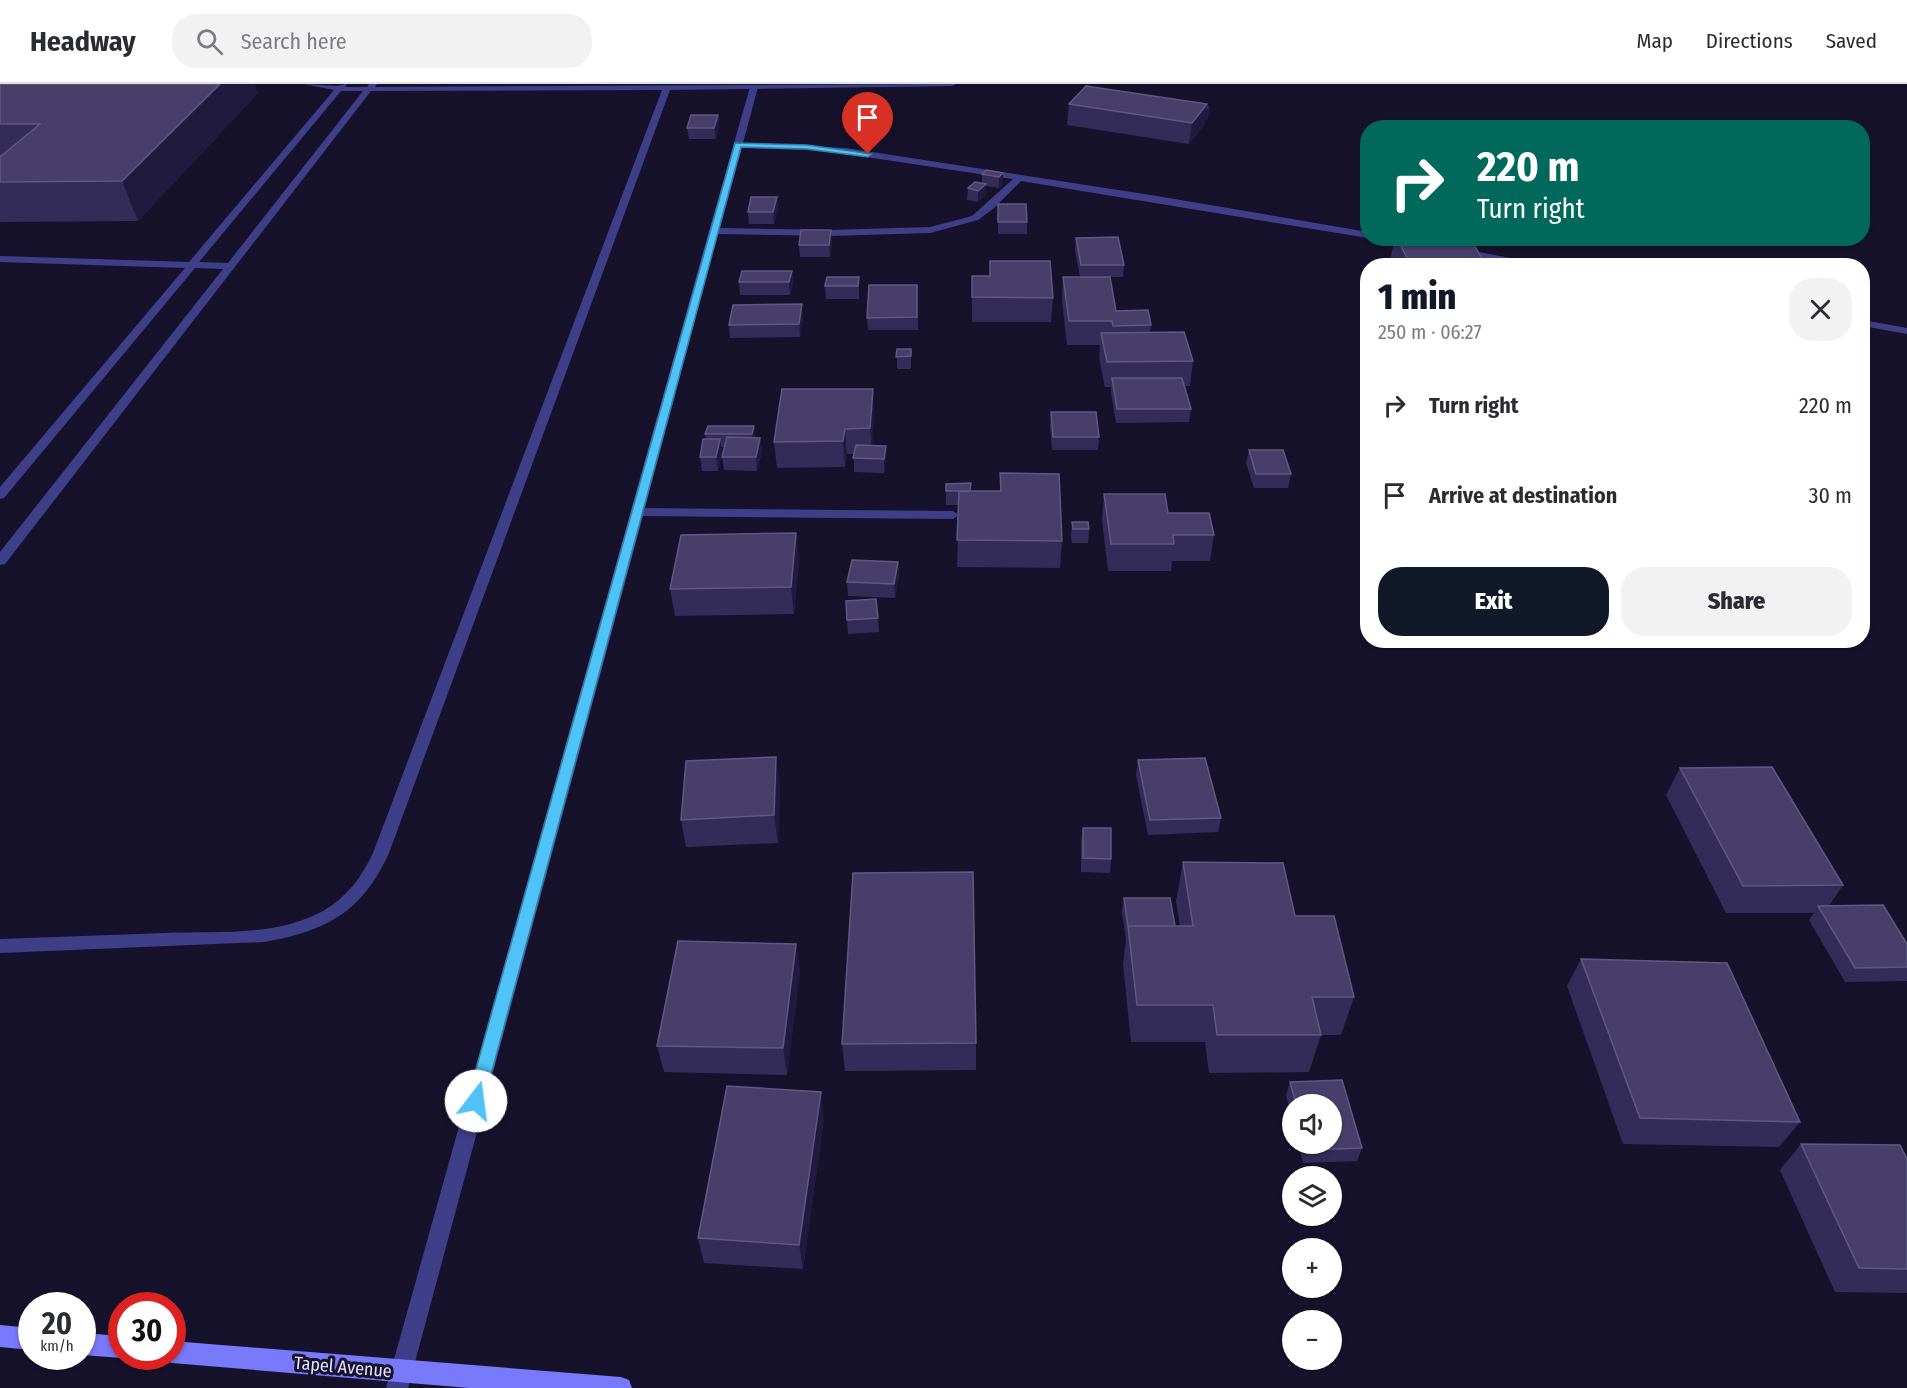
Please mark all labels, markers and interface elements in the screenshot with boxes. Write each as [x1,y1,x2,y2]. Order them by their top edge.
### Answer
search box [172,14,592,68]
text: Headway [30,25,136,58]
icon: search [193,25,226,58]
text: Search here [241,28,347,55]
text: Map [1636,28,1673,54]
text: Directions [1706,28,1793,54]
text: Saved [1826,28,1877,54]
pin [842,92,893,154]
icon: arrive [851,101,884,134]
text: 220 m [1477,142,1580,192]
icon: right [1378,144,1456,222]
text: Turn right [1477,193,1585,225]
text: 1 min [1378,275,1456,319]
button: close [1789,278,1852,341]
text: 250 m · 06:27 [1378,320,1482,344]
icon: right [1378,389,1411,422]
text: Turn right [1429,392,1518,419]
text: 220 m [1799,392,1852,419]
icon: arrive [1378,479,1411,512]
text: Arrive at destination [1429,482,1617,509]
text: 30 m [1809,482,1852,509]
button: Exit [1378,567,1609,636]
button: Share [1621,567,1852,636]
position arrow [444,1069,508,1133]
map controls [1282,1094,1342,1370]
button: sound [1282,1094,1342,1154]
button: layers [1282,1166,1342,1226]
button: + [1282,1238,1342,1298]
speed limit sign: 30 [108,1292,186,1370]
text: 20 [42,1306,72,1342]
button: − [1282,1310,1342,1370]
text: km/h [40,1337,74,1355]
street label: Tapel Avenue [293,1352,393,1382]

